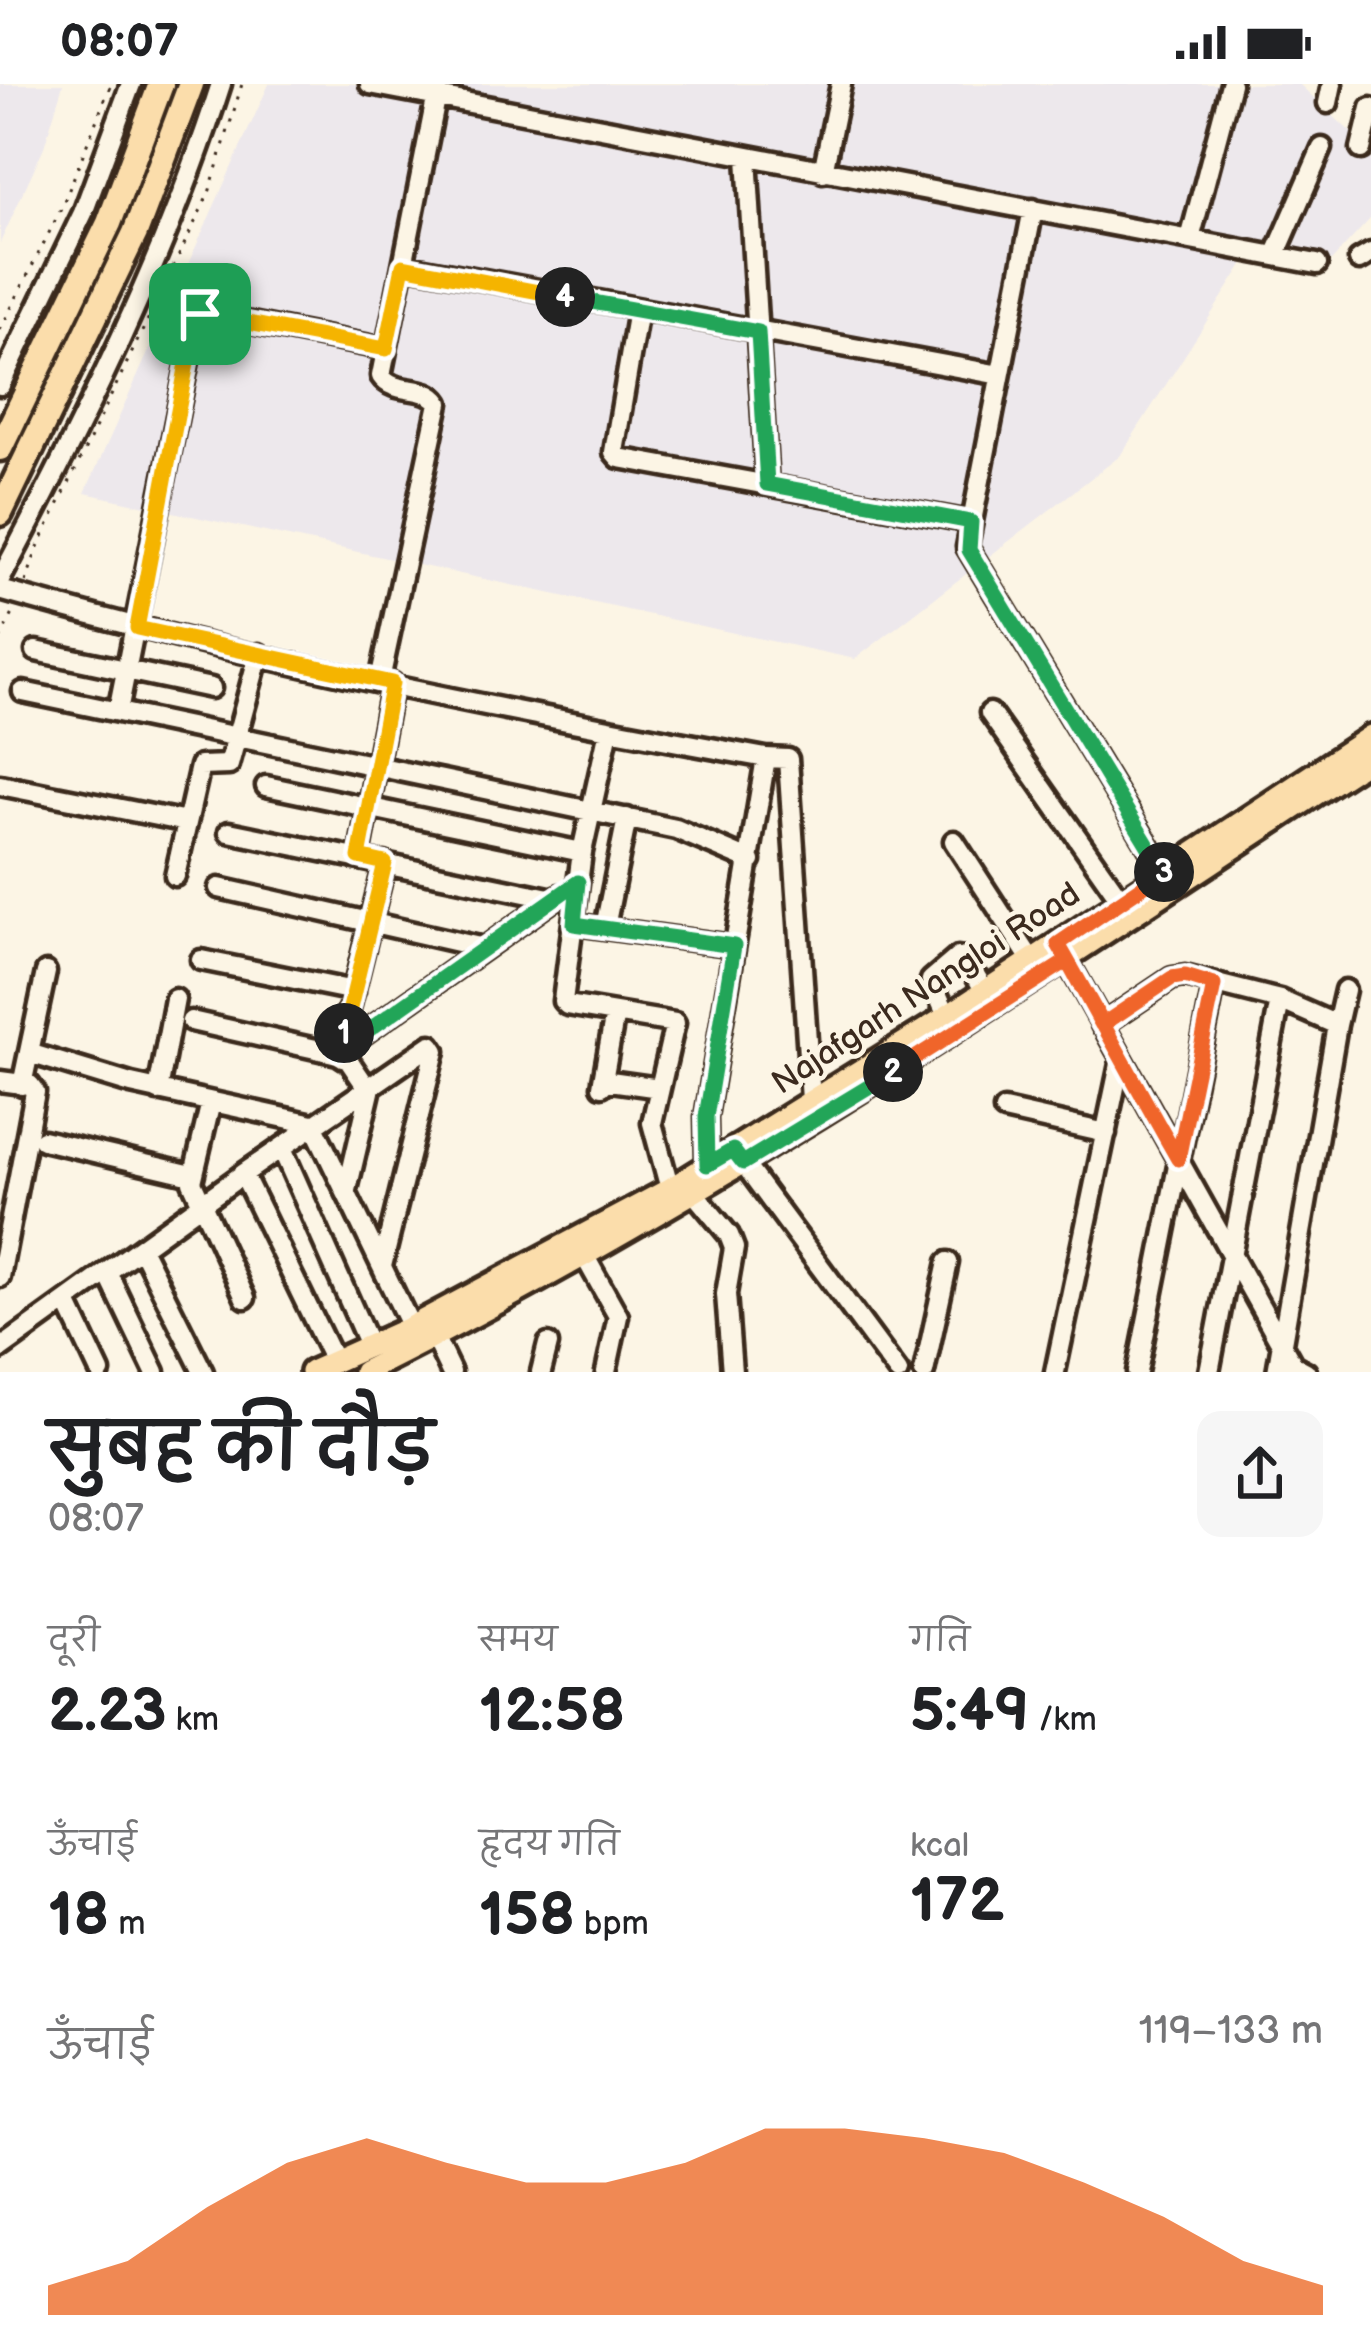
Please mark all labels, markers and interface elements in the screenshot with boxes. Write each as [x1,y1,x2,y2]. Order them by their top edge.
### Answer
text: 08:07 [60,15,179,70]
pin [149,263,251,365]
pin: 4 [535,267,595,327]
text: 4 [555,277,575,317]
icon: arrive [167,281,233,347]
pin: 3 [1134,842,1194,902]
text: 3 [1154,852,1174,892]
street label: Najafgarh Nangloi Road [765,874,1088,1103]
pin: 1 [314,1003,374,1063]
text: 1 [337,1013,351,1053]
pin: 2 [863,1042,923,1102]
text: 2 [883,1052,903,1092]
text: सुबह की दौड़ [48,1411,434,1490]
button: share [1197,1411,1323,1537]
text: 08:07 [48,1496,144,1543]
text: दूरी [48,1621,100,1661]
text: समय [479,1621,558,1661]
text: गति [910,1621,970,1661]
text: 2.23 [48,1676,167,1748]
text: 12:58 [479,1676,625,1748]
text: 5:49 [910,1676,1030,1748]
text: km [167,1700,219,1740]
text: /km [1030,1700,1097,1740]
text: ऊँचाई [48,1825,137,1865]
text: हृदय गति [479,1825,620,1865]
text: kcal [910,1826,969,1866]
text: 172 [910,1866,1004,1938]
text: 18 [48,1880,109,1952]
text: 158 [479,1880,575,1952]
text: m [109,1904,146,1944]
text: bpm [575,1904,649,1944]
text: 119–133 m [1139,2008,1323,2055]
text: ऊँचाई [48,2023,153,2070]

